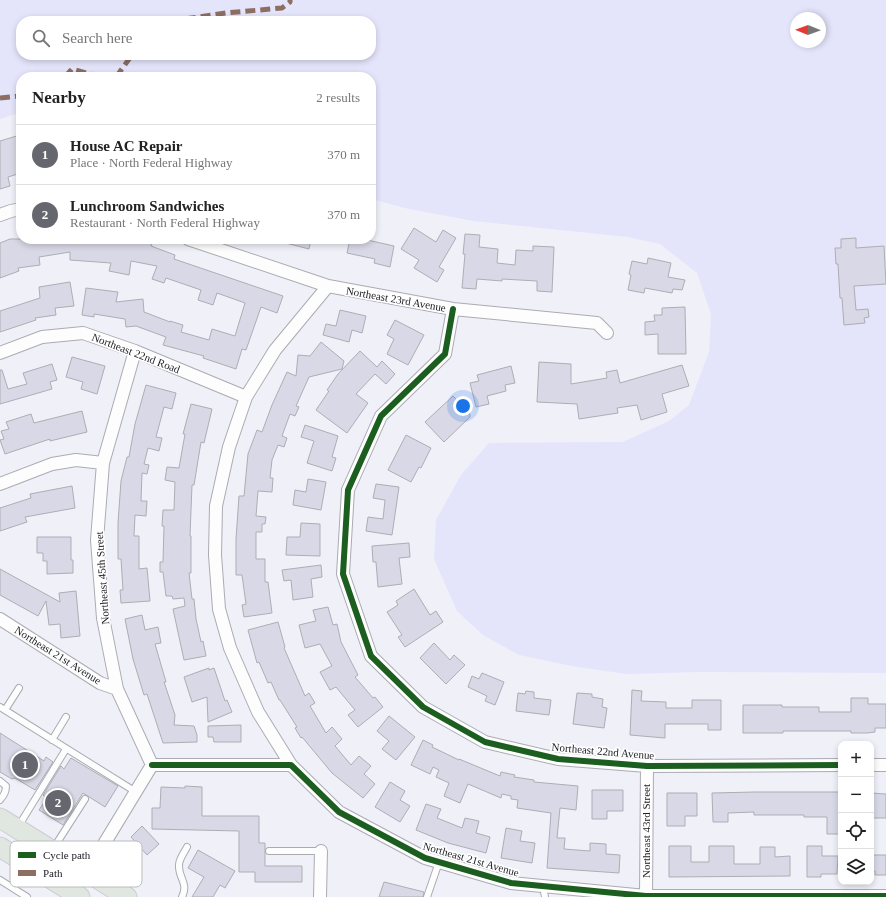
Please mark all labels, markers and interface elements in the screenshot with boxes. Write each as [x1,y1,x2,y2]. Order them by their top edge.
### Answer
north arrow [790,12,826,48]
search box [16,16,376,60]
icon: search [30,27,52,49]
text: Search here [62,30,132,46]
text: Nearby [32,88,86,107]
text: 2 results [316,90,360,105]
text: House AC Repair [70,138,183,154]
text: 1 [42,147,48,162]
text: 370 m [327,147,360,162]
text: Place · North Federal Highway [70,155,232,170]
text: Lunchroom Sandwiches [70,198,224,214]
text: 2 [42,207,48,222]
text: 370 m [327,207,360,222]
text: Restaurant · North Federal Highway [70,215,260,230]
street label: Northeast 23rd Avenue [345,284,447,314]
street label: Northeast 22nd Road [90,331,182,376]
your location [453,396,473,416]
street label: Northeast 45th Street [93,531,111,625]
street label: Northeast 21st Avenue [13,624,103,686]
street label: Northeast 22nd Avenue [551,741,655,761]
map controls [838,741,874,885]
button: + [838,741,874,777]
pin: 1 [12,750,38,780]
button: − [838,777,874,813]
street label: Northeast 43rd Street [640,784,652,878]
pin: 2 [45,788,71,818]
button: locate [838,813,874,849]
street label: Northeast 21st Avenue [422,840,521,878]
legend [10,841,142,887]
text: Cycle path [43,849,91,861]
button: layers [838,849,874,885]
text: Path [43,867,63,879]

